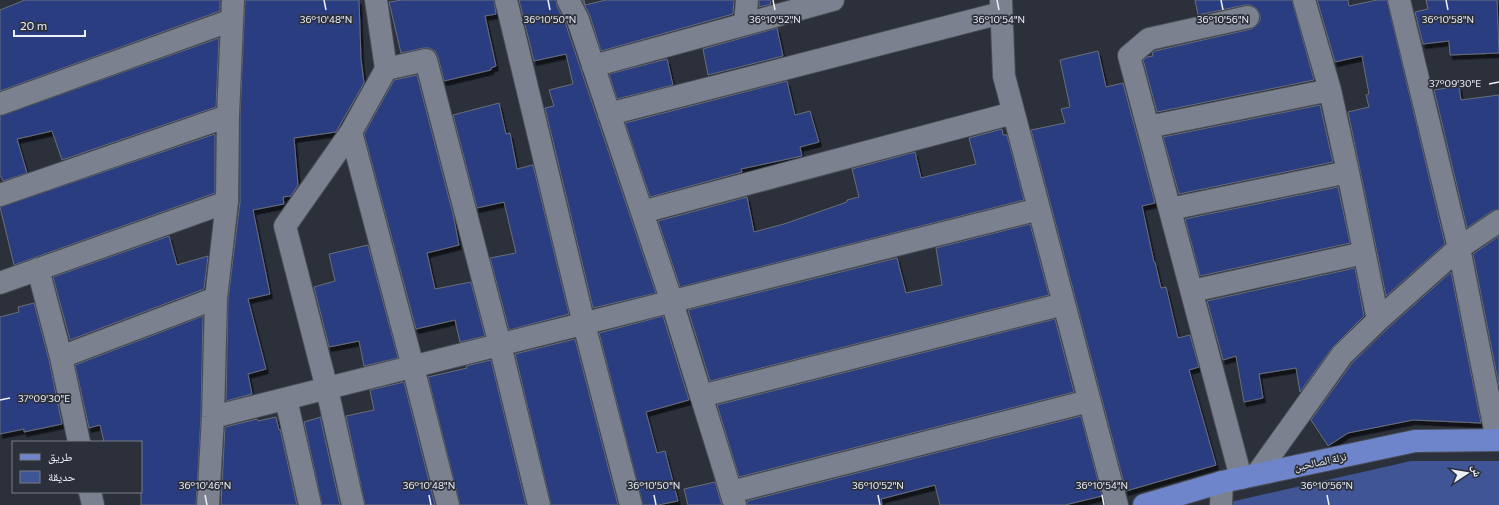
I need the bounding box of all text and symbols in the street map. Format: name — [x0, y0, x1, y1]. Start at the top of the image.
scale bar — [14, 12, 85, 38]
text: 36°10'48"N — [300, 13, 352, 25]
text: 36°10'50"N — [524, 13, 576, 25]
text: 36°10'52"N — [749, 13, 801, 25]
text: 36°10'54"N — [973, 13, 1025, 25]
text: 36°10'56"N — [1197, 13, 1249, 25]
text: 36°10'58"N — [1422, 13, 1474, 25]
text: 20 m — [20, 18, 47, 32]
text: 37°09'30"E — [1429, 77, 1481, 89]
text: 37°09'30"E — [18, 392, 70, 404]
legend — [12, 441, 142, 493]
text: طريق — [48, 449, 73, 464]
street label: نزلة الصالحين — [1293, 449, 1348, 474]
north arrow — [1447, 453, 1487, 493]
text: ش — [1468, 464, 1485, 479]
text: حديقة — [48, 469, 76, 484]
text: 36°10'46"N — [179, 479, 231, 491]
text: 36°10'48"N — [403, 479, 455, 491]
text: 36°10'50"N — [628, 479, 680, 491]
text: 36°10'52"N — [852, 479, 904, 491]
text: 36°10'54"N — [1076, 479, 1128, 491]
text: 36°10'56"N — [1301, 479, 1353, 491]

